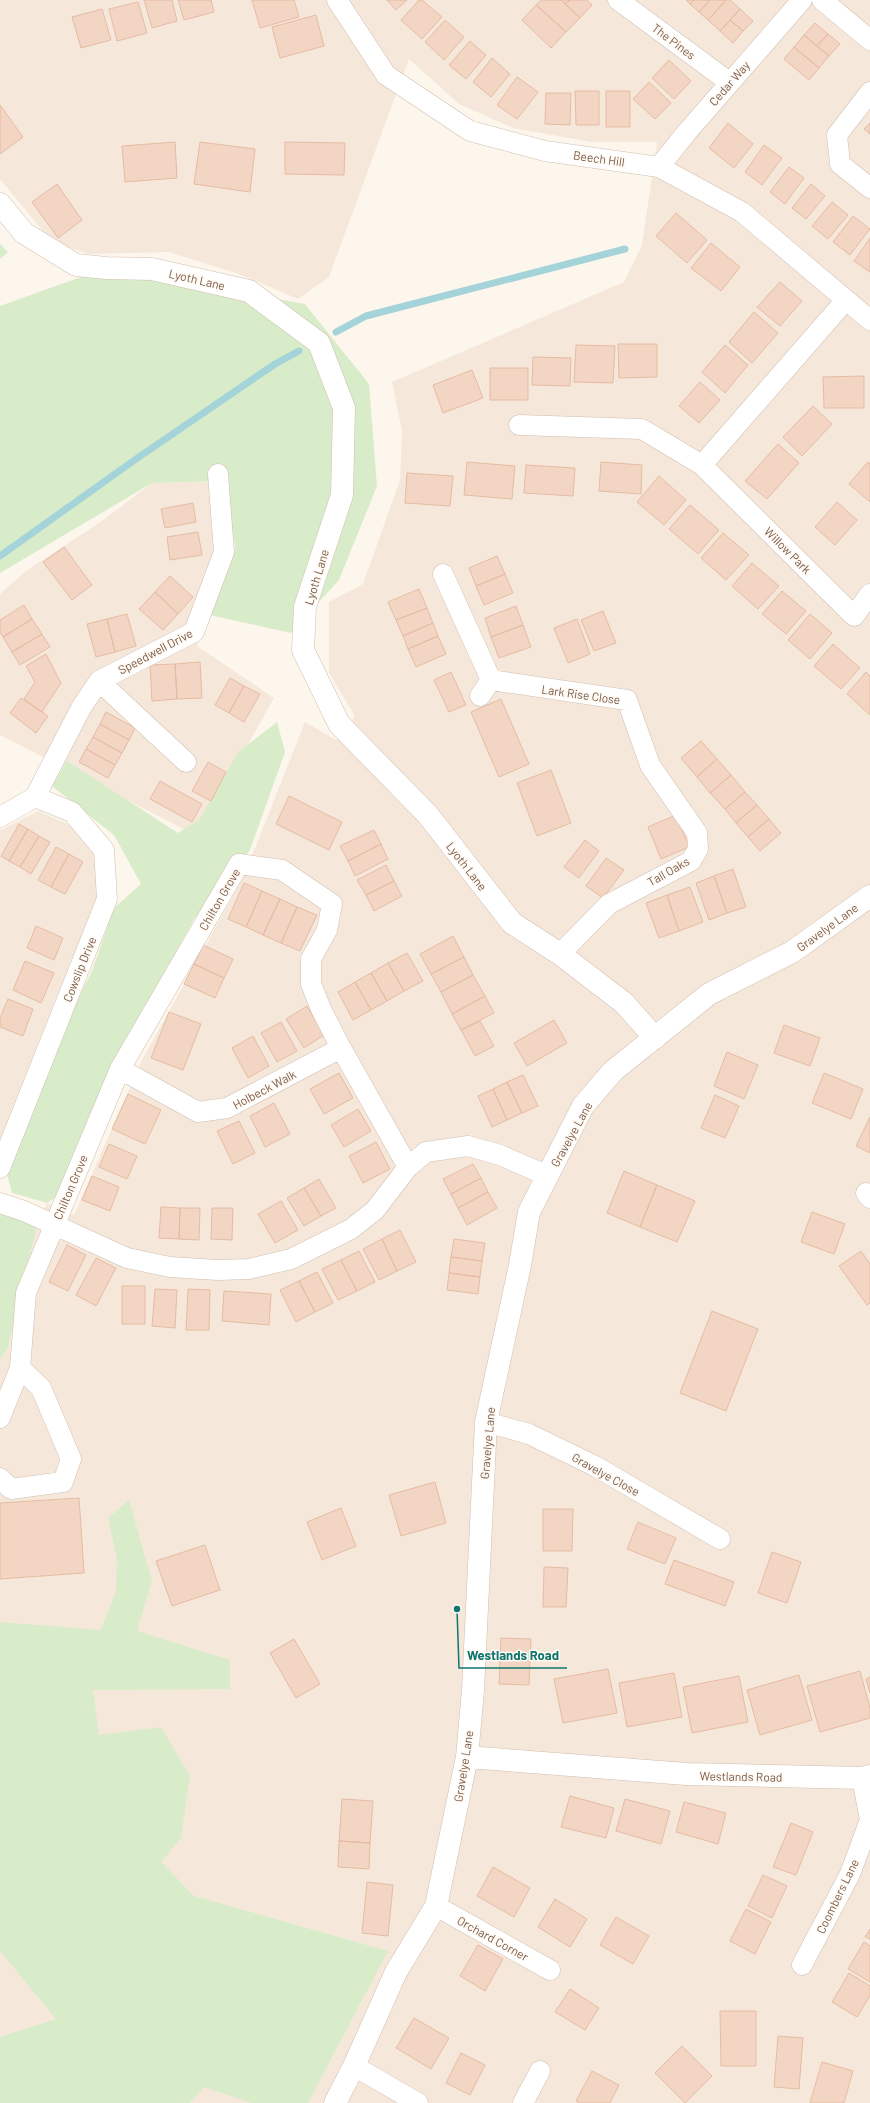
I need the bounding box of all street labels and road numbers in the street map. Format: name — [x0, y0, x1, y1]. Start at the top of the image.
street label: The Pines — [650, 20, 699, 62]
street label: Cedar Way — [706, 57, 753, 108]
street label: Beech Hill — [572, 147, 626, 169]
street label: Lyoth Lane — [167, 266, 227, 292]
street label: Willow Park — [762, 524, 814, 576]
street label: Lyoth Lane — [301, 547, 331, 607]
street label: Speedwell Drive — [115, 625, 195, 677]
street label: Lark Rise Close — [541, 682, 621, 706]
street label: Lyoth Lane — [444, 839, 490, 893]
street label: Tall Oaks — [645, 853, 692, 889]
street label: Chilton Grove — [196, 866, 242, 932]
street label: Gravelye Lane — [794, 900, 860, 954]
street label: Cowslip Drive — [60, 934, 98, 1004]
street label: Holbeck Walk — [230, 1066, 298, 1112]
street label: Gravelye Lane — [547, 1099, 595, 1169]
street label: Chilton Grove — [50, 1152, 90, 1222]
street label: Gravelye Lane — [477, 1406, 497, 1480]
street label: Gravelye Close — [570, 1450, 642, 1498]
street label: Gravelye Lane — [450, 1729, 476, 1803]
street label: Westlands Road — [699, 1768, 783, 1784]
street label: Coombers Lane — [813, 1856, 861, 1936]
street label: Orchard Corner — [455, 1913, 532, 1964]

